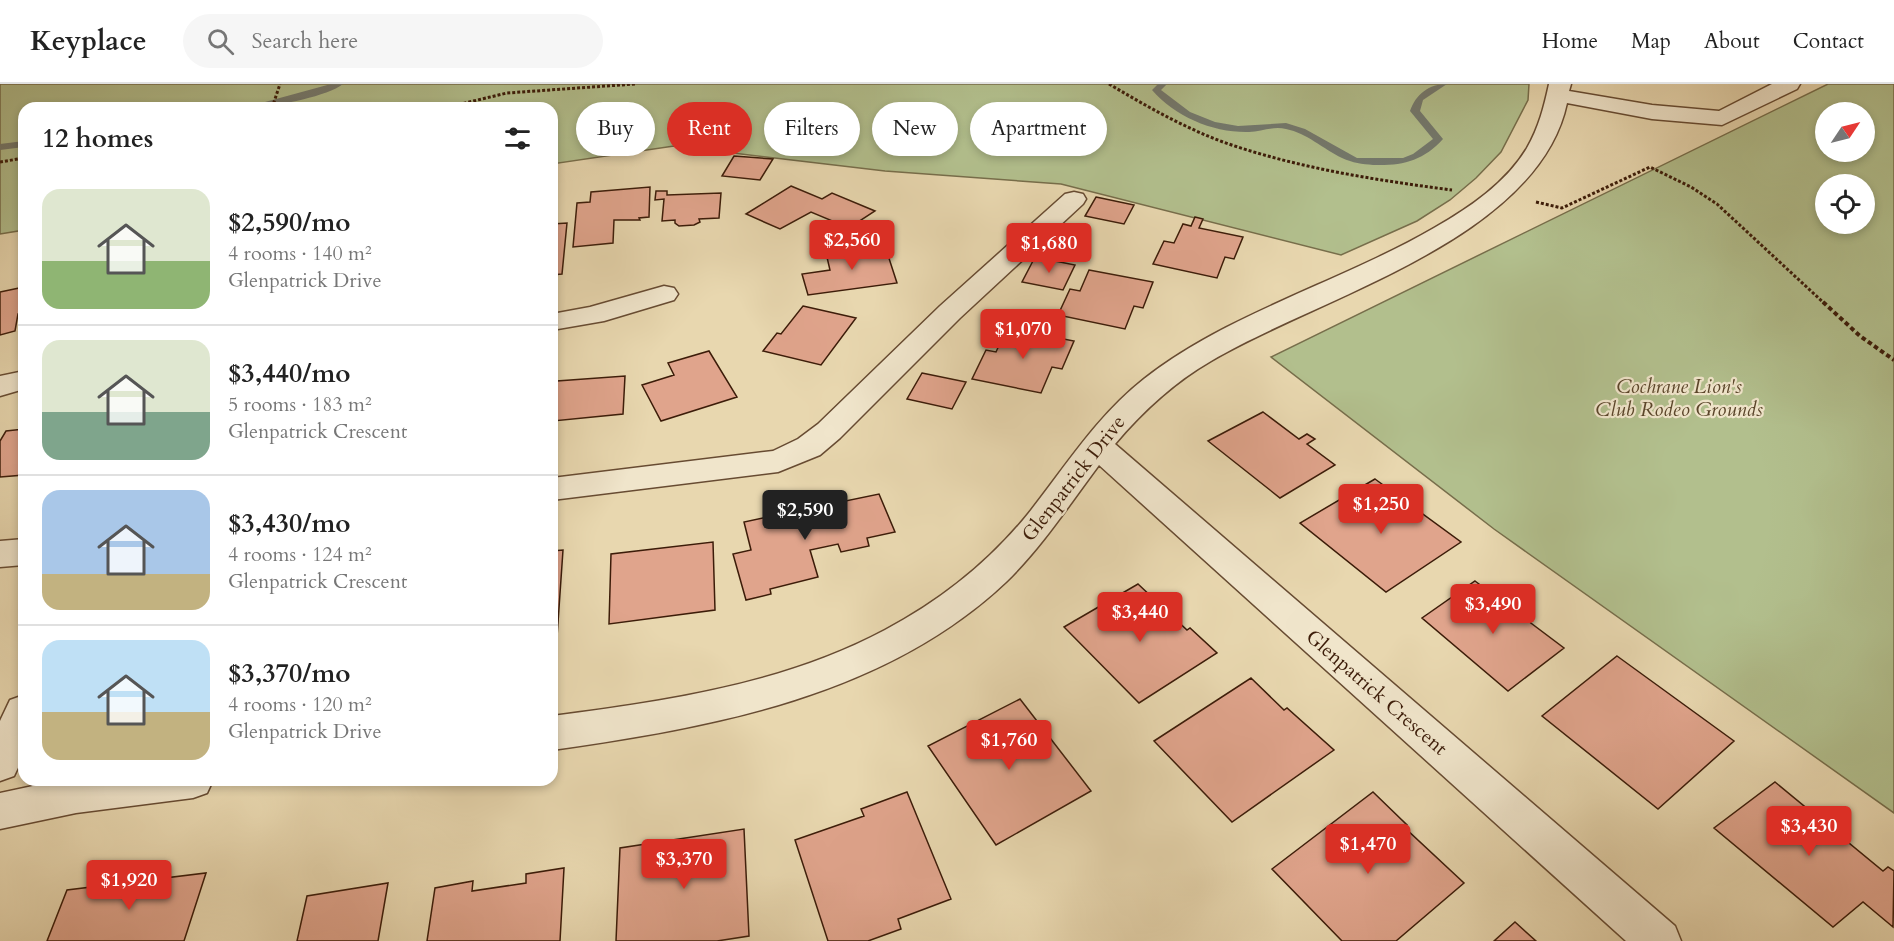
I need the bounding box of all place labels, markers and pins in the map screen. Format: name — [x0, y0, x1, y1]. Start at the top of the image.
pin: $2,560 — [803, 220, 901, 271]
pin: $1,680 — [1000, 223, 1098, 274]
pin: $1,070 — [974, 309, 1072, 360]
pin: $1,250 — [1332, 484, 1430, 535]
pin: $2,590 — [756, 490, 854, 541]
pin: $3,490 — [1444, 584, 1542, 635]
pin: $3,440 — [1091, 592, 1189, 643]
pin: $1,760 — [960, 720, 1058, 771]
pin: $3,430 — [1760, 806, 1858, 857]
pin: $1,470 — [1319, 824, 1417, 875]
pin: $3,370 — [635, 839, 733, 890]
pin: $1,920 — [80, 860, 178, 911]

